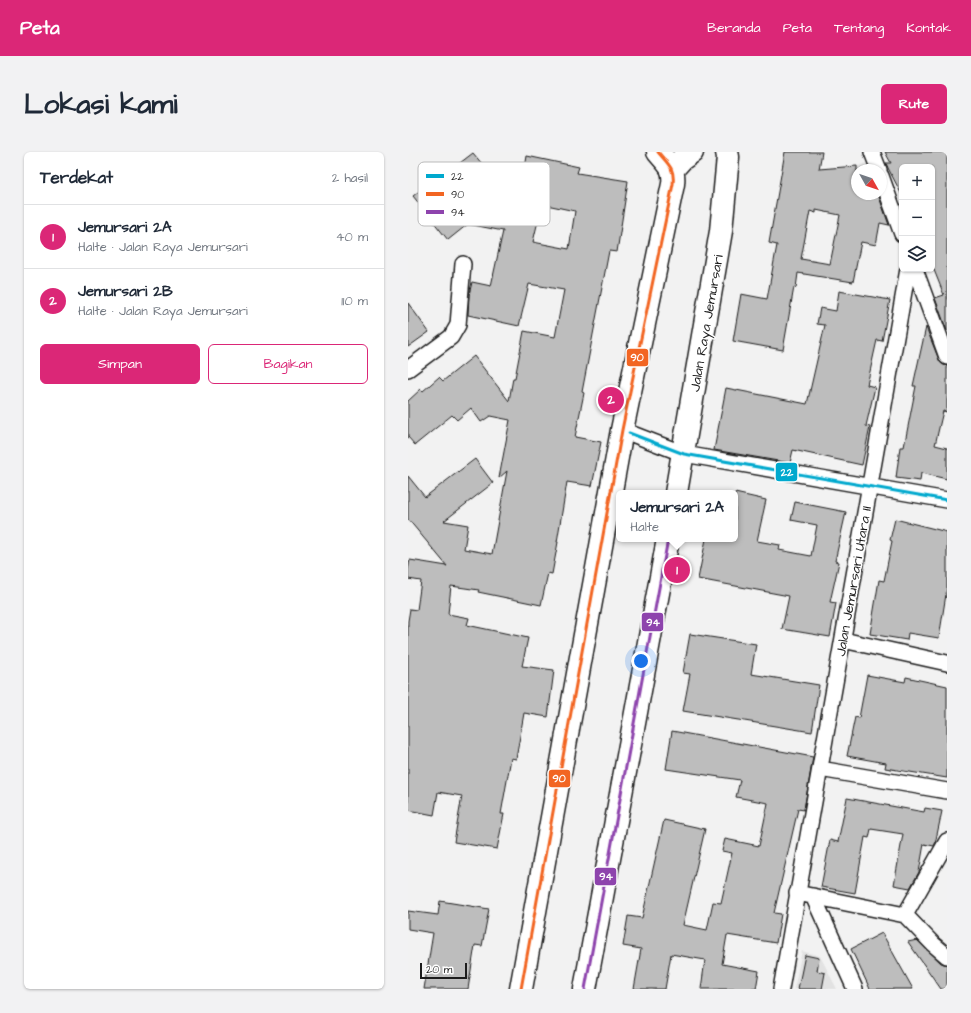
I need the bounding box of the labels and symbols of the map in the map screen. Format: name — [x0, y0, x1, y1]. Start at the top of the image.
legend — [418, 162, 550, 226]
north arrow — [851, 164, 887, 200]
text: 22 — [451, 169, 464, 184]
text: 90 — [451, 187, 464, 202]
text: 94 — [451, 205, 465, 220]
street label: Jalan Raya Jemursari — [685, 253, 729, 393]
line badge: 90 — [626, 348, 649, 367]
text: 90 — [630, 350, 644, 365]
pin: 2 — [598, 385, 624, 415]
line badge: 22 — [775, 462, 798, 482]
text: 22 — [780, 465, 794, 480]
street label: Jalan Jemursari Utara II — [831, 505, 877, 658]
pin: 1 — [664, 555, 690, 585]
line badge: 94 — [641, 612, 664, 632]
text: 94 — [646, 615, 660, 630]
your location — [631, 651, 651, 671]
line badge: 90 — [548, 769, 571, 788]
text: 90 — [552, 771, 566, 786]
line badge: 94 — [594, 867, 617, 886]
text: 94 — [599, 869, 613, 884]
scale bar — [420, 961, 467, 980]

